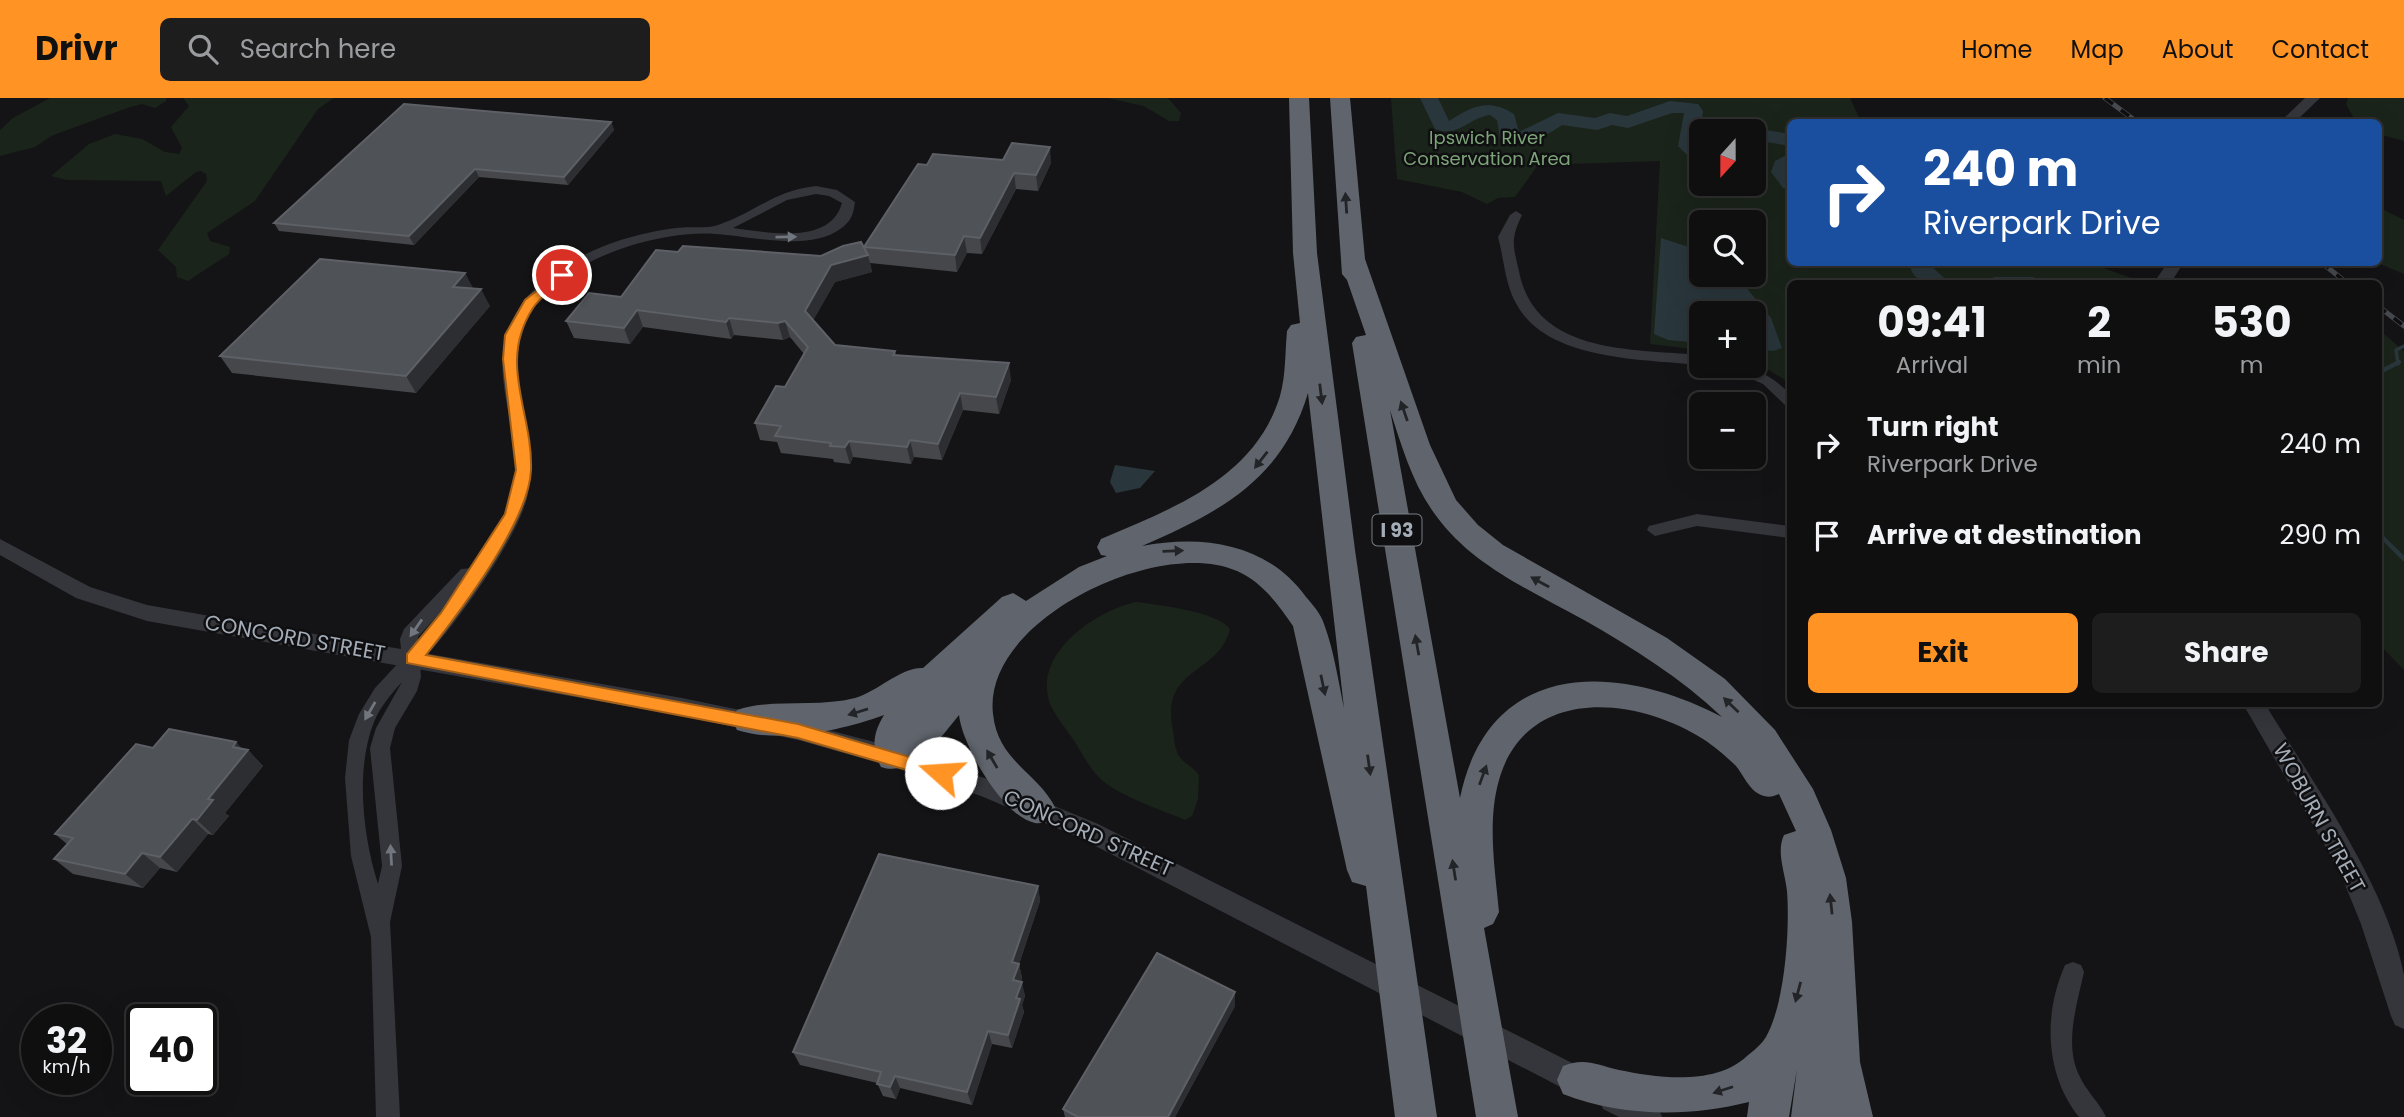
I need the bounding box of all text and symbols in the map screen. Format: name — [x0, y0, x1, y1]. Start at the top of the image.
search box — [160, 18, 650, 81]
text: Drivr — [35, 25, 118, 72]
icon: search — [184, 30, 222, 68]
text: Search here — [240, 31, 396, 67]
text: Home — [1961, 33, 2033, 66]
text: Map — [2071, 33, 2124, 66]
text: About — [2162, 33, 2233, 66]
text: Contact — [2271, 33, 2369, 66]
north arrow — [1689, 119, 1766, 196]
map controls — [1689, 119, 1766, 469]
park label: Ipswich River Conservation Area — [1403, 125, 1571, 171]
text: 240 m — [1923, 135, 2078, 203]
icon: right — [1808, 147, 1899, 238]
one-way arrow — [1340, 192, 1351, 214]
text: Riverpark Drive — [1923, 200, 2161, 245]
button: search — [1689, 210, 1766, 287]
one-way arrow — [775, 232, 797, 243]
pin — [532, 245, 592, 305]
icon: arrive — [543, 256, 581, 294]
text: 09:41 — [1877, 293, 1987, 352]
text: 2 — [2087, 293, 2111, 352]
text: 530 — [2212, 293, 2292, 352]
button: + — [1689, 301, 1766, 378]
text: Arrival — [1896, 349, 1968, 381]
text: min — [2077, 349, 2121, 381]
text: m — [2240, 349, 2263, 381]
one-way arrow — [1316, 383, 1327, 405]
button: − — [1689, 392, 1766, 469]
one-way arrow — [1398, 400, 1409, 421]
text: Turn right — [1867, 409, 1999, 445]
icon: right — [1808, 426, 1846, 464]
text: 240 m — [2280, 426, 2361, 462]
text: Riverpark Drive — [1867, 448, 2038, 480]
one-way arrow — [1254, 450, 1269, 468]
road number: I 93 — [1372, 514, 1422, 546]
icon: arrive — [1808, 517, 1846, 555]
text: Arrive at destination — [1867, 517, 2142, 553]
text: 290 m — [2280, 517, 2361, 553]
one-way arrow — [1162, 546, 1184, 557]
one-way arrow — [1531, 576, 1550, 588]
street label: CONCORD STREET — [203, 607, 388, 668]
button: Exit — [1808, 613, 2078, 693]
button: Share — [2092, 613, 2361, 693]
one-way arrow — [409, 619, 423, 637]
one-way arrow — [1411, 634, 1422, 656]
one-way arrow — [1318, 674, 1329, 696]
one-way arrow — [1722, 696, 1739, 713]
one-way arrow — [364, 702, 376, 721]
one-way arrow — [847, 708, 868, 718]
position arrow — [904, 736, 978, 810]
street label: WOBURN STREET — [2266, 738, 2372, 898]
one-way arrow — [986, 749, 998, 769]
one-way arrow — [1364, 754, 1375, 776]
one-way arrow — [1478, 765, 1489, 786]
street label: CONCORD STREET — [999, 782, 1178, 883]
one-way arrow — [385, 844, 396, 866]
one-way arrow — [1448, 858, 1459, 880]
one-way arrow — [1825, 892, 1836, 914]
one-way arrow — [1793, 982, 1803, 1003]
speed limit sign: 40 — [126, 1004, 217, 1095]
text: 32 — [46, 1016, 87, 1065]
text: km/h — [43, 1054, 90, 1079]
one-way arrow — [1713, 1085, 1734, 1096]

